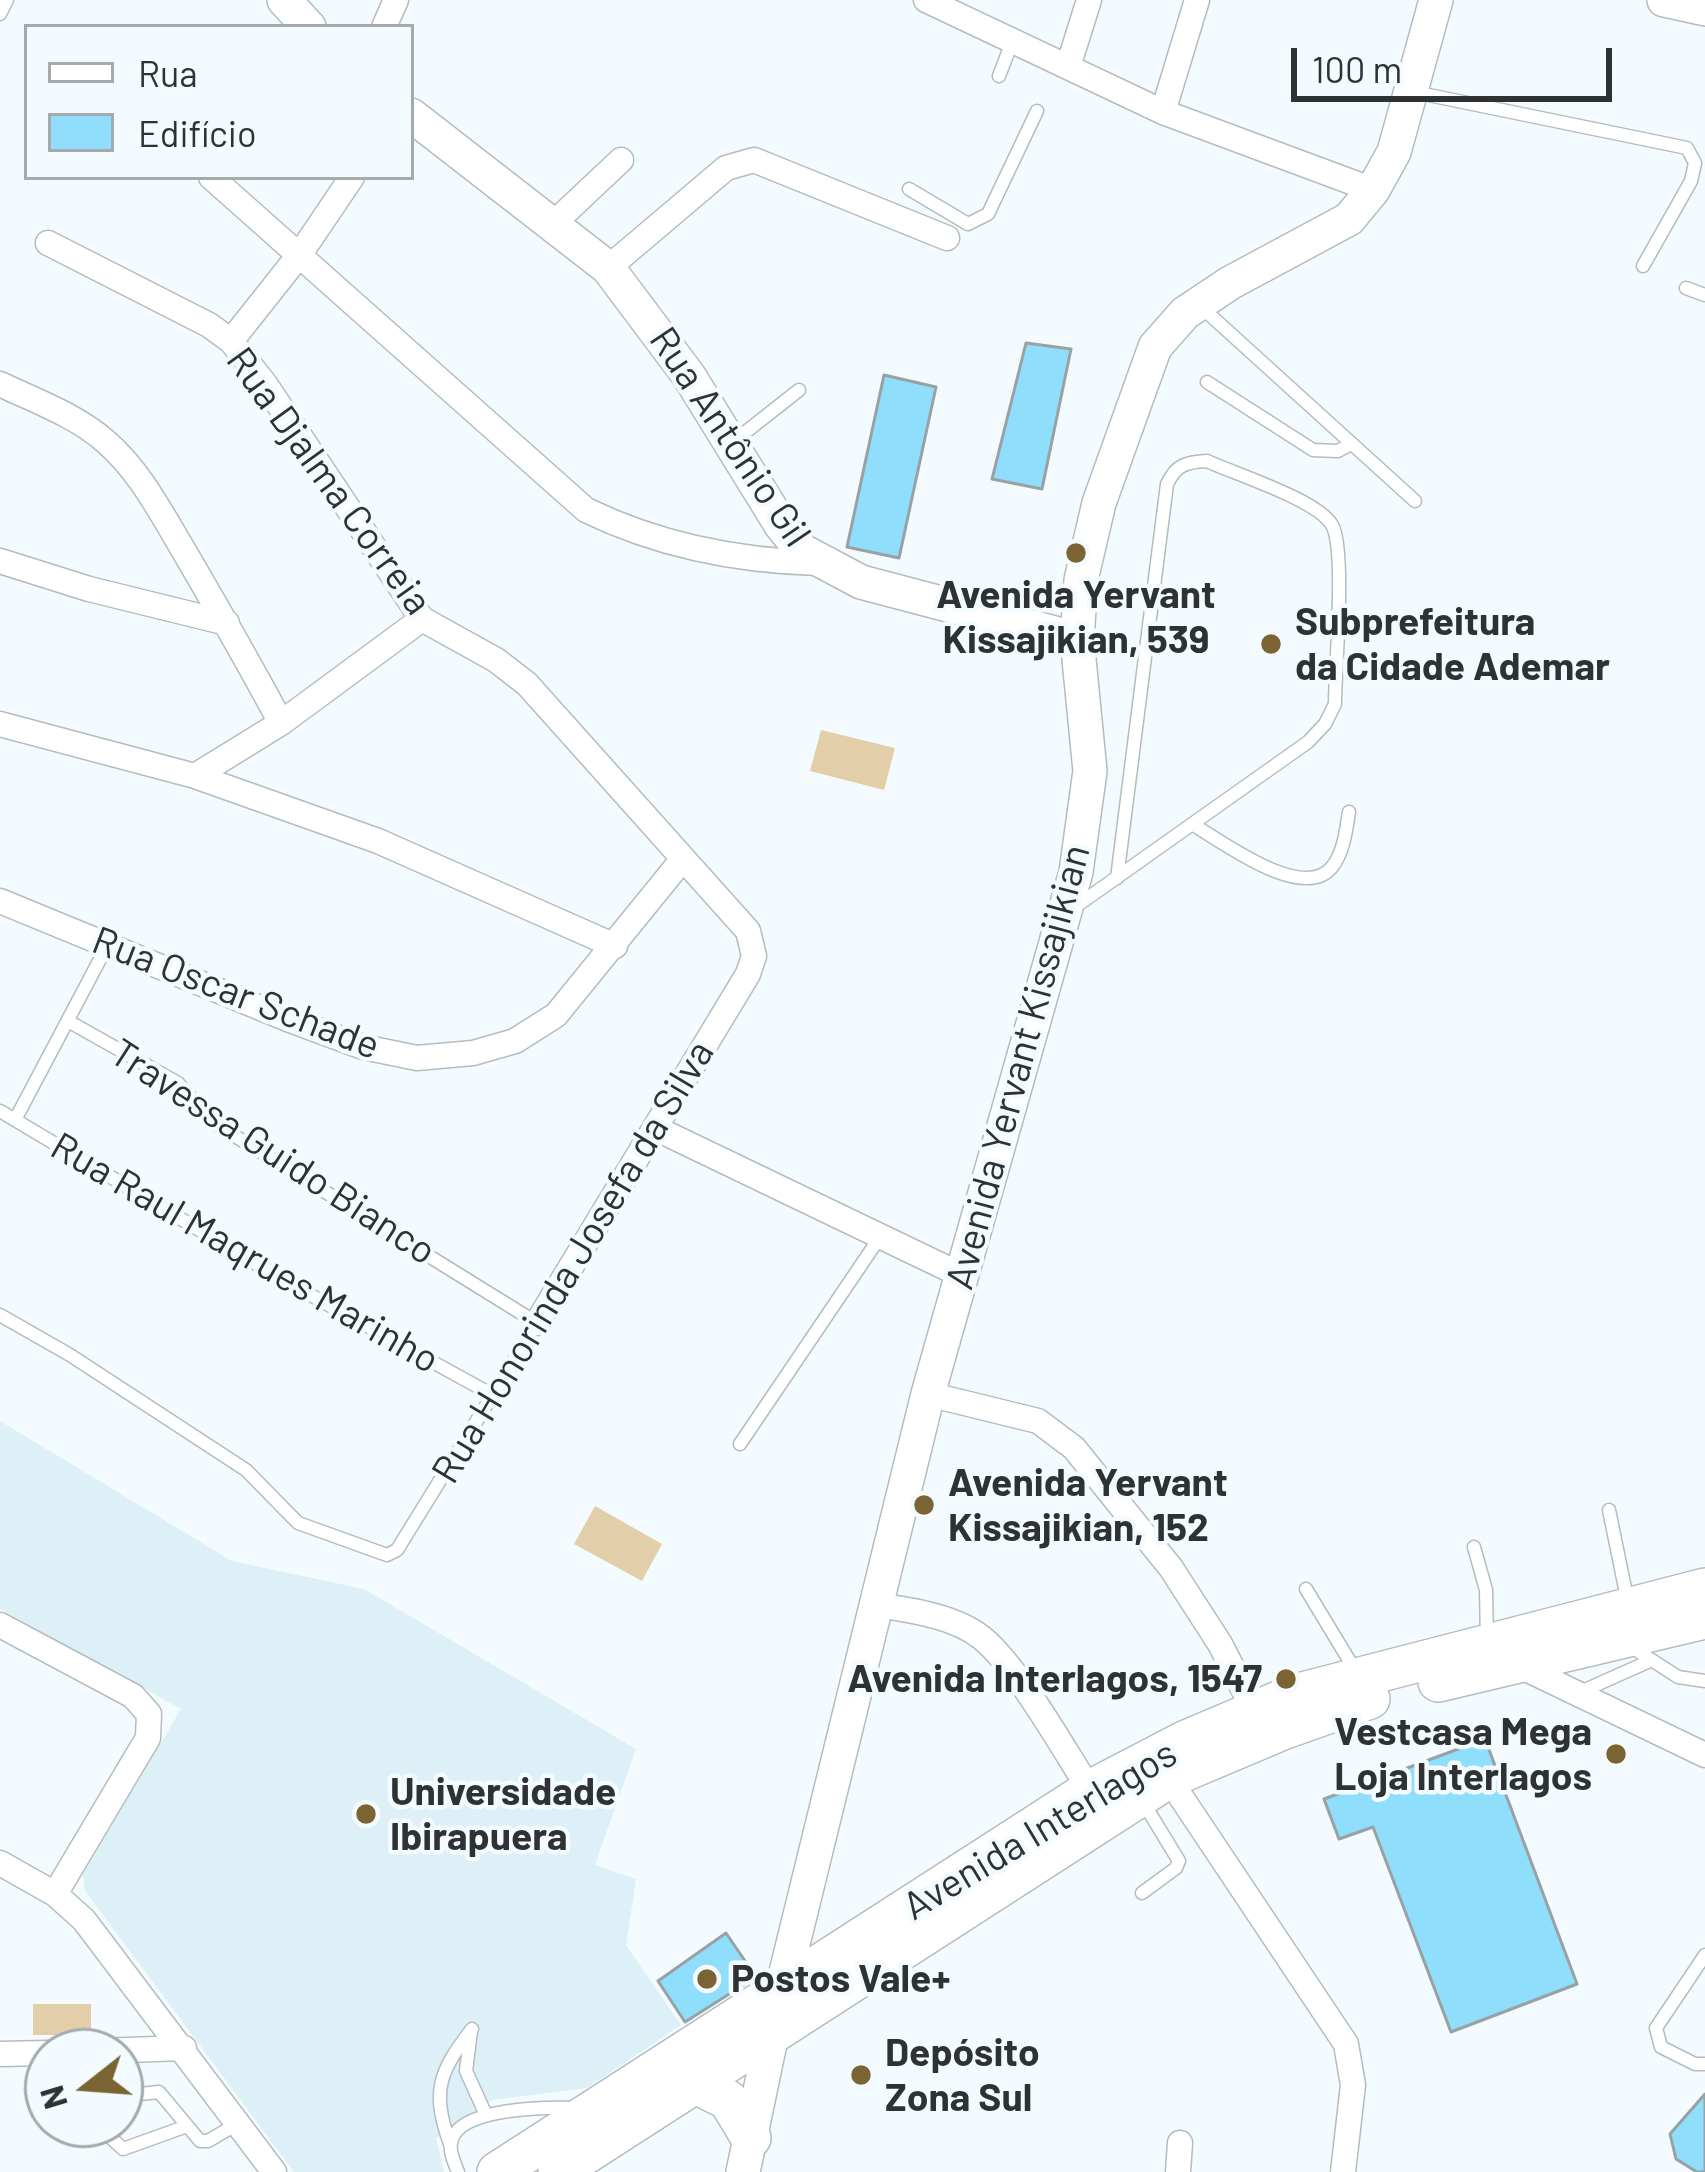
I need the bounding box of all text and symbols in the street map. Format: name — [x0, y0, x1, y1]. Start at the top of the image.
legend — [24, 24, 414, 180]
scale bar — [1297, 24, 1618, 98]
text: 100 m — [1312, 47, 1402, 90]
text: Rua — [138, 51, 198, 94]
text: Edifício — [138, 111, 257, 154]
street label: Rua Antônio Gil — [639, 318, 821, 556]
street label: Rua Djalma Correia — [216, 338, 442, 624]
marker: Avenida Yervant Kissajikian, 539 — [1063, 540, 1089, 566]
place label: Avenida Yervant Kissajikian, 539 — [936, 572, 1216, 663]
place label: Subprefeitura da Cidade Ademar — [1295, 599, 1610, 690]
marker: Subprefeitura da Cidade Ademar — [1258, 631, 1284, 657]
street label: Avenida Yervant Kissajikian — [936, 839, 1100, 1295]
street label: Rua Oscar Schade — [86, 917, 386, 1069]
street label: Travessa Guido Bianco — [102, 1029, 444, 1275]
street label: Rua Honorinda Josefa da Silva — [422, 1032, 724, 1492]
street label: Rua Raul Maqrues Marinho — [43, 1123, 447, 1383]
place label: Avenida Yervant Kissajikian, 152 — [948, 1460, 1228, 1551]
marker: Avenida Yervant Kissajikian, 152 — [911, 1492, 937, 1518]
place label: Avenida Interlagos, 1547 — [847, 1656, 1262, 1702]
marker: Avenida Interlagos, 1547 — [1273, 1666, 1299, 1692]
place label: Vestcasa Mega Loja Interlagos — [1334, 1709, 1592, 1800]
street label: Avenida Interlagos — [895, 1730, 1185, 1930]
marker: Vestcasa Mega Loja Interlagos — [1603, 1741, 1629, 1767]
place label: Universidade Ibirapuera — [390, 1769, 616, 1860]
marker: Universidade Ibirapuera — [353, 1801, 379, 1827]
place label: Postos Vale+ — [731, 1956, 950, 2002]
marker: Postos Vale+ — [694, 1966, 720, 1992]
north arrow — [24, 2028, 144, 2148]
place label: Depósito Zona Sul — [885, 2030, 1040, 2121]
marker: Depósito Zona Sul — [848, 2062, 874, 2088]
text: N — [30, 2081, 75, 2114]

